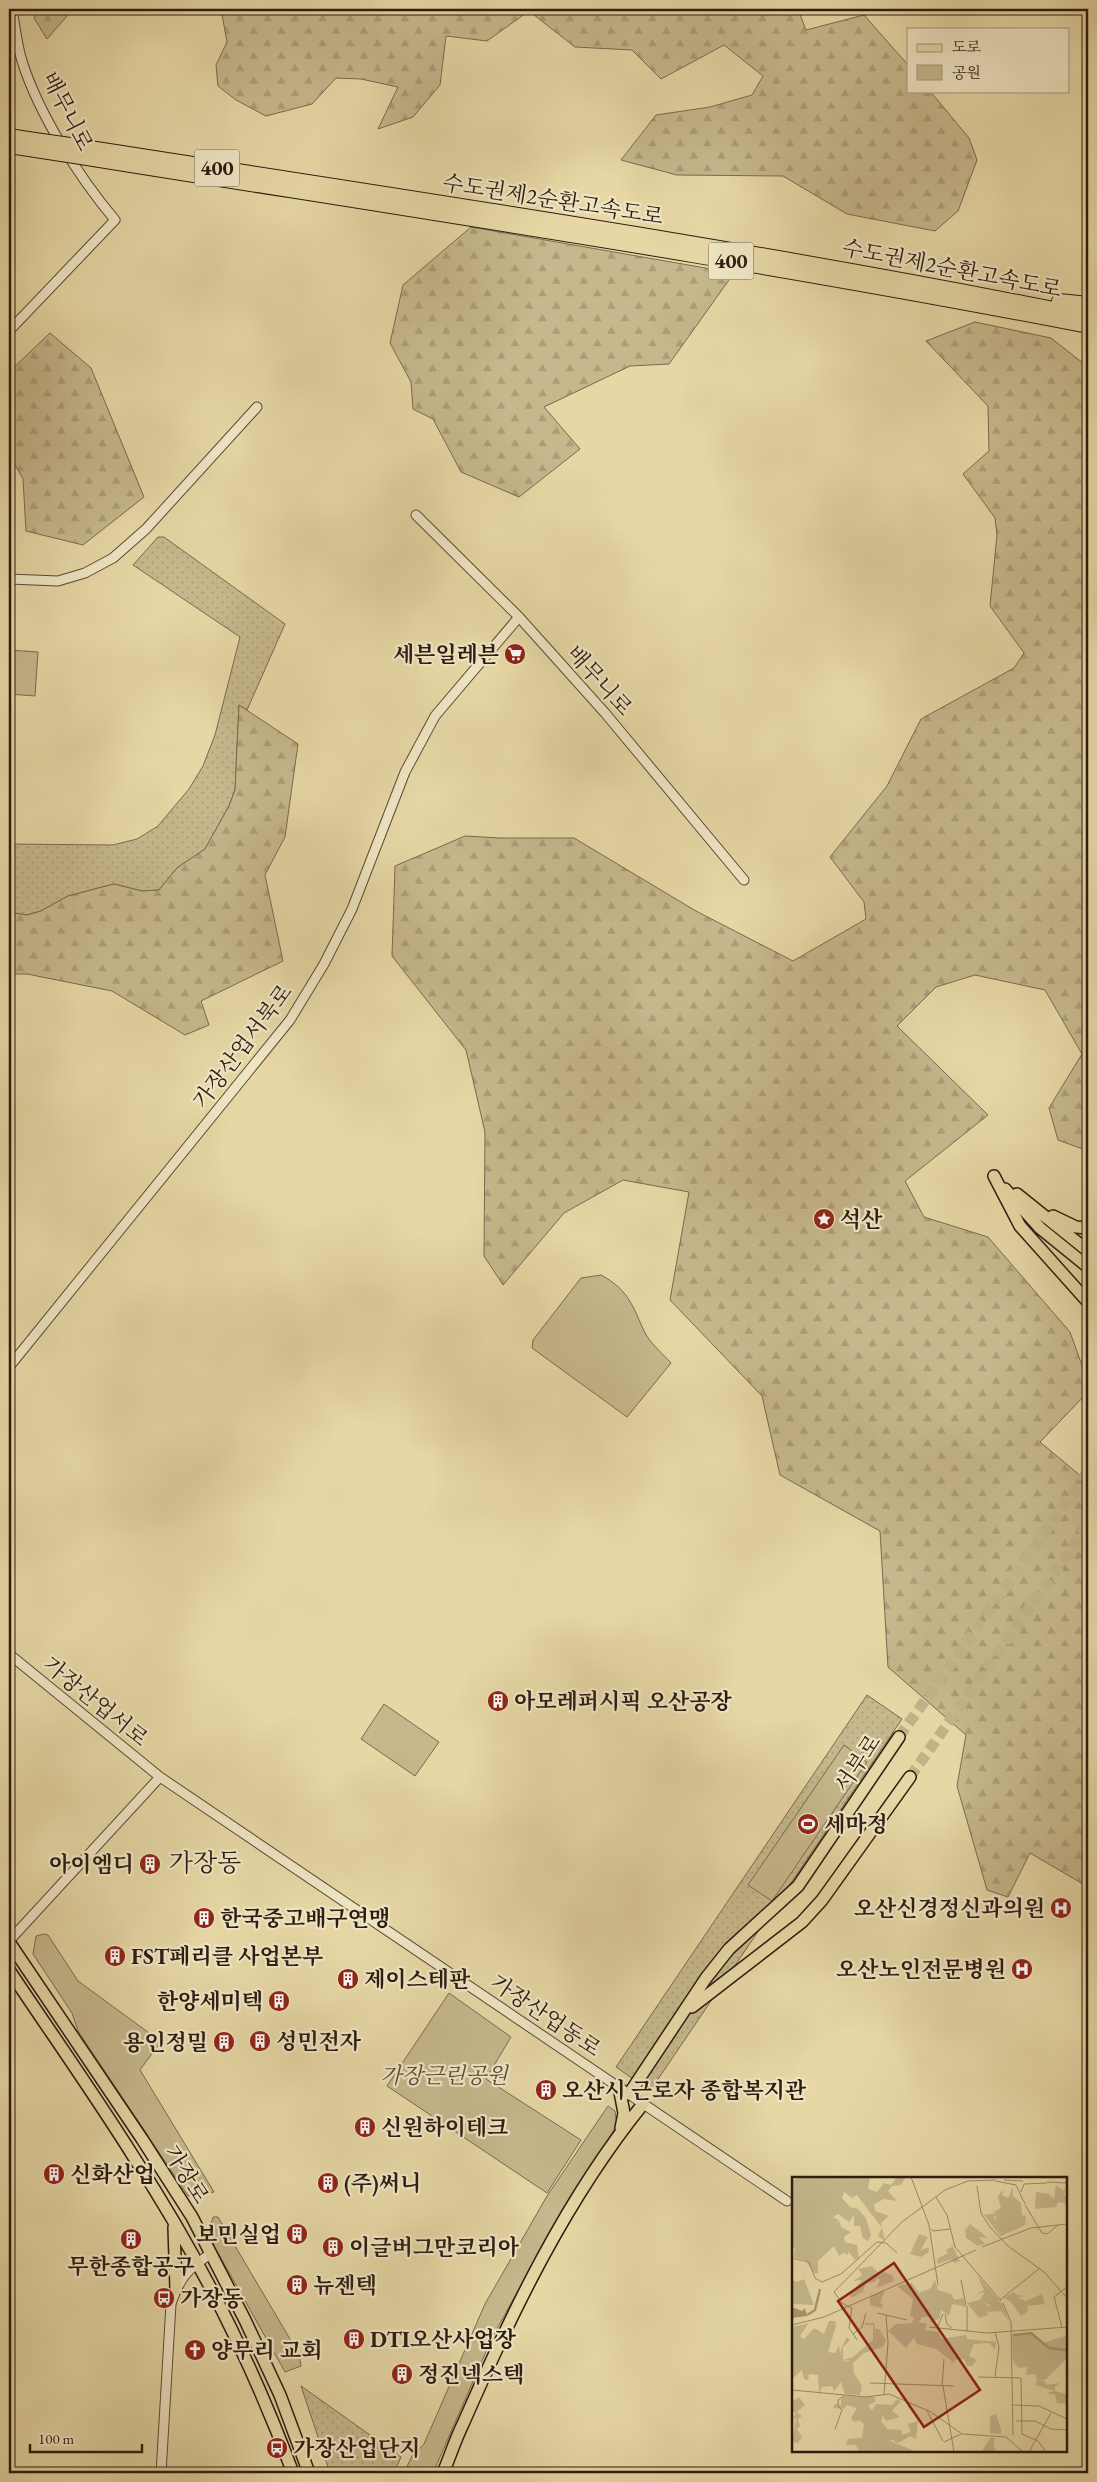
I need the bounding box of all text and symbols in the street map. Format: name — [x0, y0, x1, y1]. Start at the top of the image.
legend — [907, 28, 1070, 92]
text: 도로 — [952, 37, 981, 56]
text: 공원 — [952, 63, 981, 82]
street label: 배무니로 — [35, 67, 100, 156]
road number: 400 — [194, 150, 240, 187]
street label: 수도권제2순환고속도로 — [440, 168, 665, 231]
street label: 수도권제2순환고속도로 — [840, 233, 1064, 304]
road number: 400 — [708, 242, 754, 280]
street label: 배무니로 — [560, 639, 639, 722]
place label: 세븐일레븐 — [393, 640, 499, 669]
supermarket icon: 세븐일레븐 — [503, 642, 527, 666]
street label: 가장산업서북로 — [186, 978, 299, 1114]
place label: 석산 — [840, 1205, 883, 1234]
place icon: 석산 — [812, 1207, 836, 1231]
street label: 가장산업서로 — [37, 1650, 154, 1753]
place label: 아모레퍼시픽 오산공장 — [514, 1687, 732, 1716]
building icon: 아모레퍼시픽 오산공장 — [486, 1689, 510, 1713]
street label: 서부로 — [828, 1729, 887, 1798]
place label: 세마정 — [824, 1810, 888, 1839]
sports icon: 세마정 — [796, 1812, 820, 1836]
district label: 가장동 — [169, 1846, 241, 1878]
place label: 아이엠디 — [49, 1850, 134, 1879]
building icon: 아이엠디 — [138, 1852, 162, 1876]
place label: 오산신경정신과의원 — [854, 1894, 1045, 1923]
hospital icon: 오산신경정신과의원 — [1049, 1896, 1073, 1920]
place label: 한국중고배구연맹 — [220, 1904, 390, 1933]
building icon: 한국중고배구연맹 — [192, 1906, 216, 1930]
place label: FST페리클 사업본부 — [131, 1942, 323, 1971]
building icon: FST페리클 사업본부 — [103, 1944, 127, 1968]
place label: 오산노인전문병원 — [836, 1955, 1006, 1984]
hospital icon: 오산노인전문병원 — [1010, 1957, 1034, 1981]
place label: 제이스테판 — [364, 1965, 471, 1994]
building icon: 제이스테판 — [336, 1967, 360, 1991]
street label: 가장산업동로 — [485, 1968, 607, 2063]
place label: 한양세미텍 — [157, 1987, 263, 2016]
building icon: 한양세미텍 — [267, 1989, 291, 2013]
place label: 성민전자 — [276, 2027, 362, 2056]
place label: 용인정밀 — [123, 2028, 208, 2057]
building icon: 성민전자 — [248, 2029, 272, 2053]
building icon: 용인정밀 — [212, 2030, 236, 2054]
park label: 가장근린공원 — [380, 2061, 510, 2090]
place label: 오산시 근로자 종합복지관 — [562, 2076, 807, 2105]
building icon: 오산시 근로자 종합복지관 — [534, 2078, 558, 2102]
place label: 신원하이테크 — [381, 2113, 509, 2142]
building icon: 신원하이테크 — [353, 2115, 377, 2139]
street label: 가장로 — [157, 2140, 216, 2209]
place label: 신화산업 — [70, 2160, 155, 2189]
building icon: 신화산업 — [42, 2162, 66, 2186]
place label: (주)써니 — [344, 2169, 421, 2198]
building icon: (주)써니 — [316, 2171, 340, 2195]
inset map — [792, 2177, 1067, 2452]
place label: 보민실업 — [196, 2220, 281, 2249]
building icon: 보민실업 — [285, 2222, 309, 2246]
building icon: 무한종합공구 — [119, 2227, 143, 2251]
place label: 이글버그만코리아 — [349, 2233, 520, 2262]
building icon: 이글버그만코리아 — [321, 2235, 345, 2259]
place label: 무한종합공구 — [67, 2252, 195, 2281]
place label: 뉴젠텍 — [313, 2271, 377, 2300]
building icon: 뉴젠텍 — [285, 2273, 309, 2297]
place label: 가장동 — [180, 2284, 244, 2313]
bus stop icon: 가장동 — [152, 2286, 176, 2310]
place label: DTI오산사업장 — [370, 2325, 517, 2354]
building icon: DTI오산사업장 — [342, 2327, 366, 2351]
place label: 양무리 교회 — [211, 2336, 322, 2365]
church icon: 양무리 교회 — [183, 2338, 207, 2362]
place label: 정진넥스텍 — [418, 2360, 524, 2389]
building icon: 정진넥스텍 — [390, 2362, 414, 2386]
scale bar — [30, 2422, 142, 2454]
text: 100 m — [38, 2429, 75, 2448]
place label: 가장산업단지 — [293, 2434, 421, 2463]
bus stop icon: 가장산업단지 — [265, 2436, 289, 2460]

